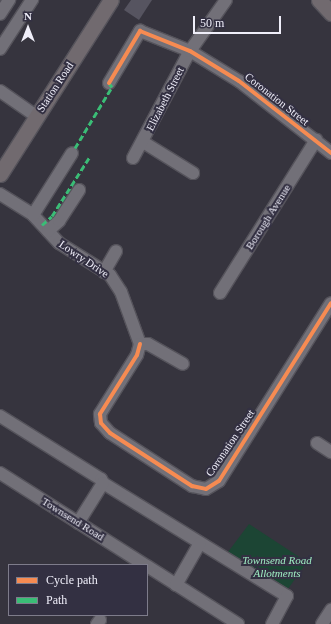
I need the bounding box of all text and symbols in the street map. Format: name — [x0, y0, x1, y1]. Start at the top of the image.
north arrow — [8, 8, 48, 48]
scale bar — [195, 8, 283, 34]
text: N — [24, 10, 32, 22]
text: 50 m — [200, 16, 224, 30]
street label: Station Road — [34, 59, 76, 115]
street label: Elizabeth Street — [143, 65, 187, 133]
street label: Coronation Street — [242, 70, 312, 128]
street label: Borough Avenue — [243, 182, 293, 252]
street label: Lowry Drive — [57, 238, 111, 280]
street label: Coronation Street — [203, 407, 257, 479]
street label: Townsend Road — [39, 495, 107, 543]
park label: Townsend Road Allotments — [242, 554, 312, 580]
legend — [8, 564, 148, 616]
text: Cycle path — [46, 573, 98, 587]
text: Path — [46, 593, 67, 607]

